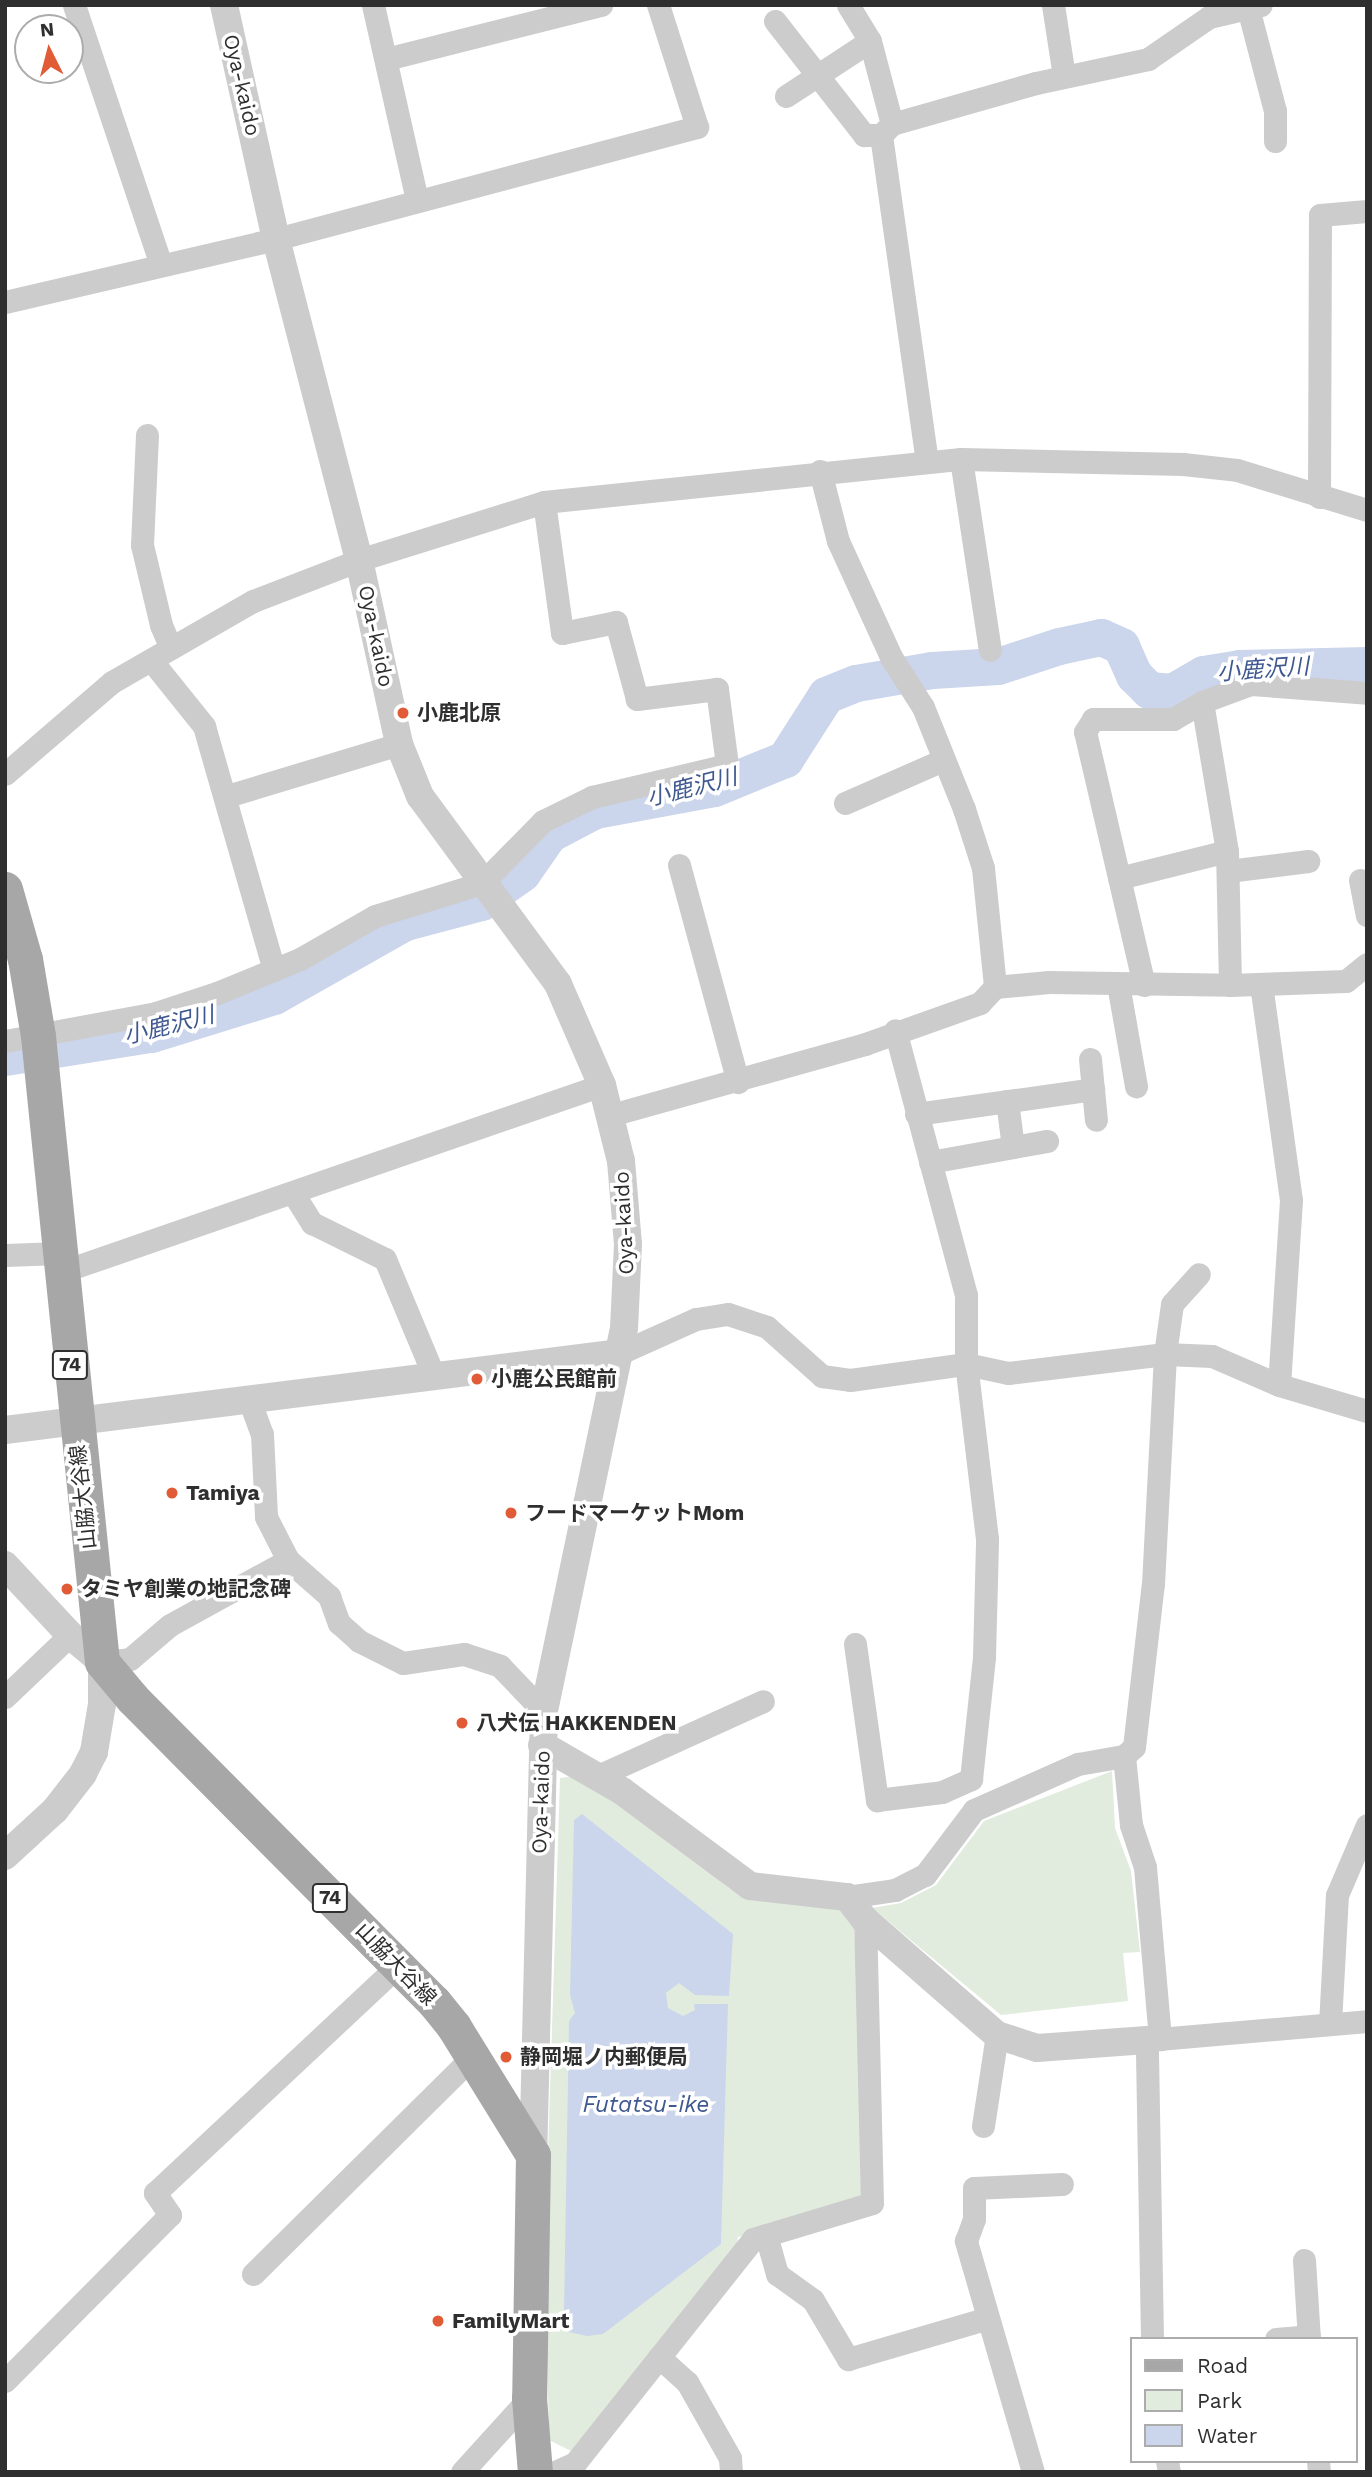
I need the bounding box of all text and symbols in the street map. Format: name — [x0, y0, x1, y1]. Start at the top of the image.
north arrow — [14, 14, 84, 84]
text: N — [39, 17, 55, 42]
street label: Oya-kaido — [218, 32, 266, 138]
street label: Oya-kaido — [353, 583, 399, 689]
water label: 小鹿沢川 — [1216, 653, 1310, 687]
place label: 小鹿北原 — [417, 700, 501, 726]
marker: 小鹿北原 — [395, 705, 411, 721]
water label: 小鹿沢川 — [644, 763, 740, 813]
water label: 小鹿沢川 — [121, 1001, 217, 1051]
street label: Oya-kaido — [609, 1171, 639, 1275]
road number: 74 — [51, 1350, 89, 1380]
place label: 小鹿公民館前 — [491, 1366, 617, 1392]
marker: 小鹿公民館前 — [469, 1371, 485, 1387]
street label: 山脇大谷線 — [65, 1443, 101, 1551]
place label: Tamiya — [186, 1480, 260, 1506]
marker: Tamiya — [164, 1485, 180, 1501]
place label: フードマーケットMom — [525, 1500, 744, 1526]
marker: フードマーケットMom — [503, 1505, 519, 1521]
place label: タミヤ創業の地記念碑 — [81, 1576, 291, 1602]
marker: タミヤ創業の地記念碑 — [59, 1581, 75, 1597]
place label: 八犬伝 HAKKENDEN — [476, 1710, 677, 1736]
marker: 八犬伝 HAKKENDEN — [454, 1715, 470, 1731]
street label: Oya-kaido — [527, 1750, 555, 1854]
road number: 74 — [311, 1882, 349, 1914]
street label: 山脇大谷線 — [350, 1917, 442, 2011]
place label: 静岡堀ノ内郵便局 — [520, 2044, 688, 2070]
marker: 静岡堀ノ内郵便局 — [498, 2049, 514, 2065]
water label: Futatsu-ike — [582, 2091, 710, 2119]
place label: FamilyMart — [452, 2308, 569, 2334]
marker: FamilyMart — [430, 2313, 446, 2329]
legend — [1130, 2337, 1358, 2463]
text: Road — [1197, 2353, 1248, 2378]
text: Park — [1197, 2388, 1242, 2413]
text: Water — [1197, 2423, 1257, 2448]

